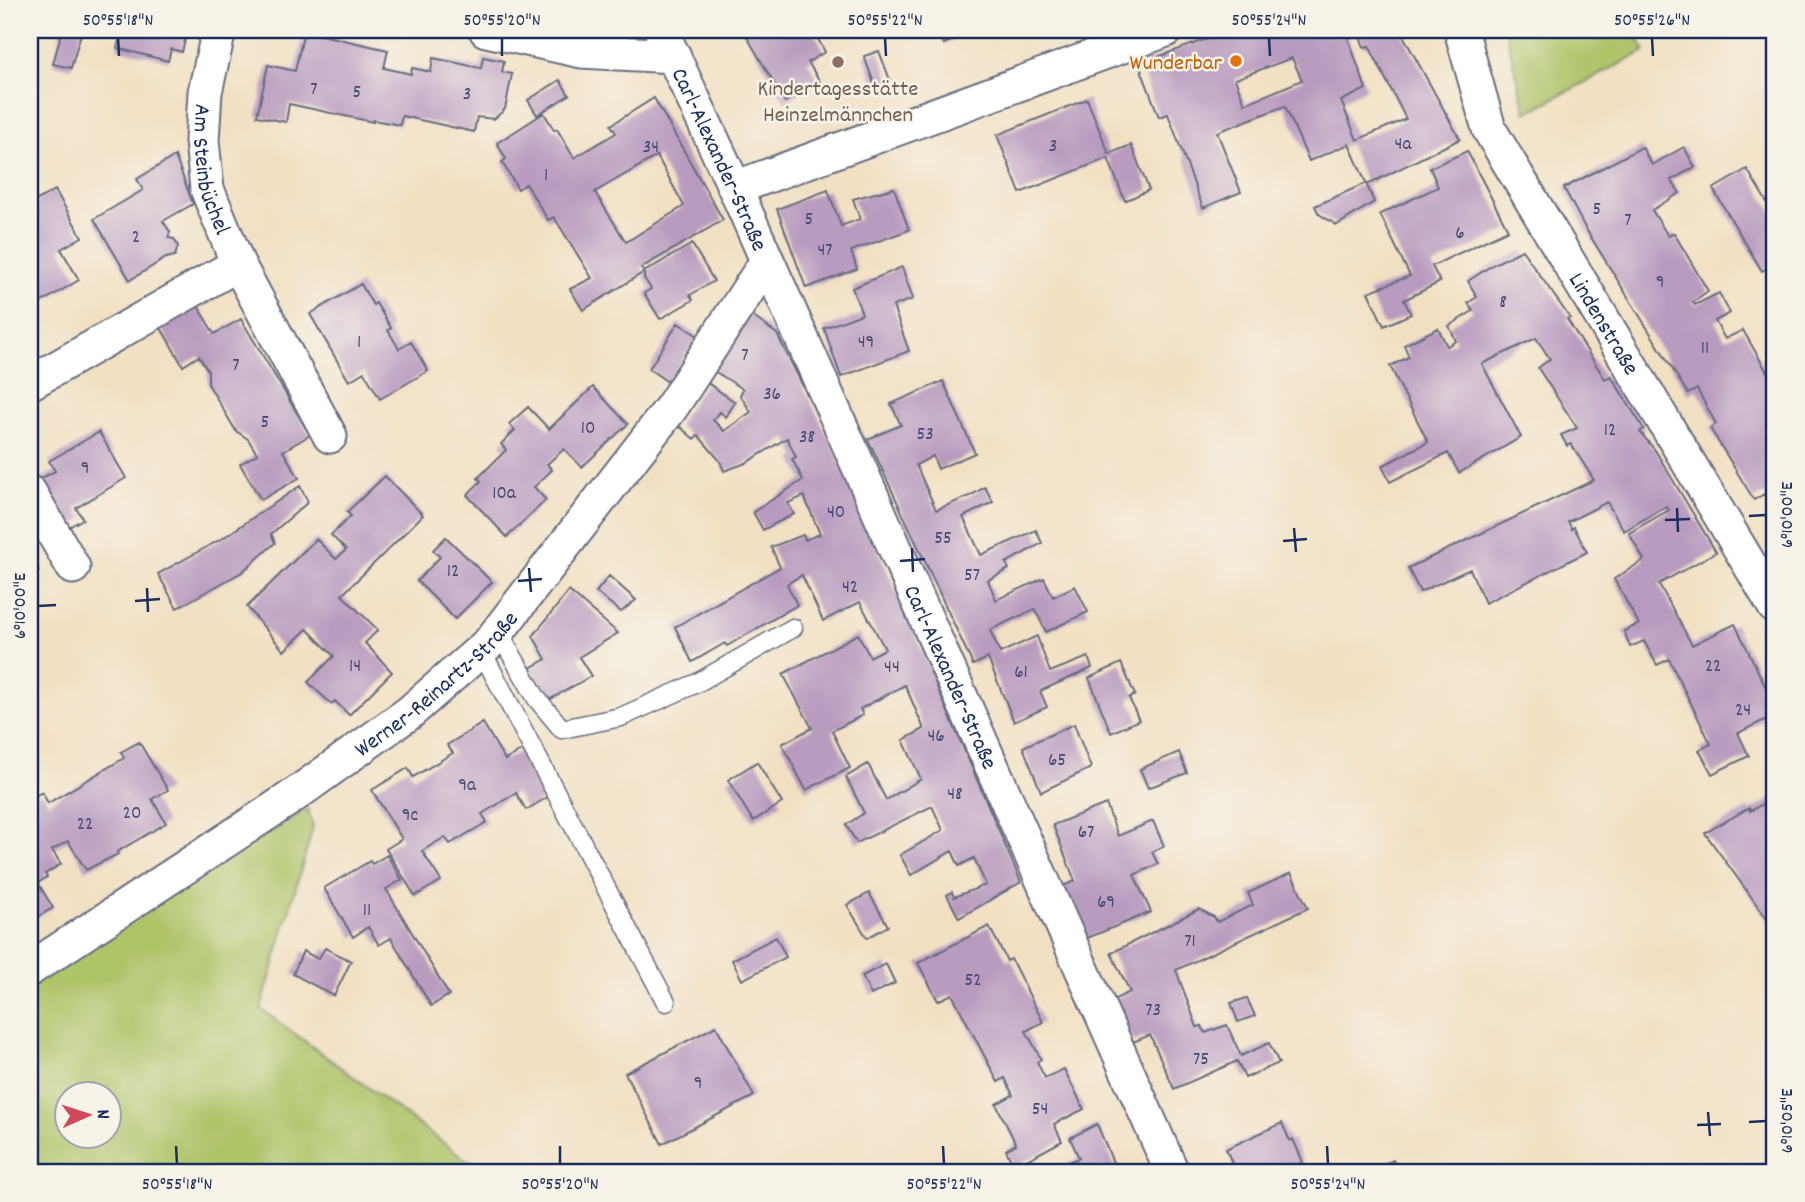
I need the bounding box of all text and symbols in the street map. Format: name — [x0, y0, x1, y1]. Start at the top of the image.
text: 50°55'18"N — [83, 9, 153, 34]
text: 50°55'20"N — [463, 9, 541, 34]
text: 50°55'22"N — [847, 9, 923, 34]
text: 50°55'24"N — [1232, 9, 1306, 34]
text: 50°55'26"N — [1614, 9, 1690, 34]
place label: Wunderbar — [1130, 48, 1222, 81]
marker: Wunderbar — [1228, 53, 1244, 69]
marker: Kindertagesstätte Heinzelmännchen — [830, 54, 846, 70]
street label: Carl-Alexander-Straße — [661, 63, 774, 257]
place label: Kindertagesstätte Heinzelmännchen — [758, 74, 918, 133]
house number: 7 — [310, 77, 318, 104]
house number: 5 — [353, 80, 361, 107]
house number: 3 — [463, 82, 471, 109]
street label: Am Steinbüchel — [182, 103, 237, 241]
house number: 4a — [1395, 132, 1412, 159]
house number: 3 — [1049, 134, 1057, 161]
house number: 34 — [643, 135, 659, 162]
house number: 1 — [544, 163, 548, 190]
house number: 5 — [1593, 197, 1601, 224]
house number: 5 — [805, 207, 813, 234]
house number: 7 — [1624, 208, 1632, 235]
house number: 6 — [1455, 221, 1465, 248]
house number: 2 — [132, 225, 140, 252]
house number: 47 — [817, 238, 833, 265]
street label: Lindenstraße — [1559, 267, 1646, 382]
house number: 9 — [1656, 270, 1664, 297]
house number: 8 — [1499, 290, 1507, 317]
house number: 1 — [357, 330, 361, 357]
house number: 49 — [858, 330, 874, 357]
house number: 11 — [1701, 336, 1709, 363]
house number: 7 — [741, 343, 749, 370]
house number: 7 — [232, 353, 240, 380]
house number: 36 — [763, 382, 781, 409]
house number: 5 — [261, 410, 269, 437]
house number: 10 — [581, 416, 595, 443]
house number: 12 — [1604, 418, 1616, 445]
house number: 53 — [916, 422, 934, 449]
house number: 38 — [799, 425, 815, 452]
house number: 9 — [81, 456, 89, 483]
house number: 10a — [492, 481, 517, 508]
text: 6°10'00"E — [1776, 482, 1801, 548]
house number: 40 — [827, 500, 845, 527]
house number: 55 — [934, 526, 952, 553]
house number: 12 — [447, 559, 459, 586]
house number: 57 — [964, 563, 980, 590]
text: 6°10'00"E — [9, 573, 34, 639]
house number: 42 — [842, 575, 858, 602]
street label: Carl-Alexander-Straße — [893, 580, 1004, 775]
street label: Werner-Reinartz-Straße — [349, 605, 528, 767]
house number: 14 — [349, 654, 361, 681]
house number: 22 — [1705, 654, 1721, 681]
house number: 44 — [884, 655, 900, 682]
house number: 61 — [1014, 660, 1028, 687]
house number: 24 — [1735, 698, 1751, 725]
house number: 46 — [927, 724, 945, 751]
house number: 65 — [1048, 748, 1066, 775]
house number: 9a — [458, 773, 477, 800]
house number: 48 — [947, 782, 963, 809]
house number: 20 — [123, 801, 141, 828]
house number: 9c — [402, 803, 418, 830]
house number: 22 — [77, 812, 93, 839]
house number: 67 — [1078, 820, 1094, 847]
house number: 69 — [1097, 890, 1115, 917]
house number: 11 — [363, 898, 371, 925]
house number: 71 — [1184, 929, 1196, 956]
house number: 52 — [964, 968, 982, 995]
house number: 73 — [1145, 998, 1161, 1025]
house number: 75 — [1193, 1047, 1209, 1074]
house number: 9 — [694, 1071, 702, 1098]
north arrow — [52, 1080, 122, 1150]
text: 6°10'05"E — [1776, 1089, 1801, 1153]
house number: 54 — [1032, 1097, 1048, 1124]
text: N — [88, 1109, 115, 1120]
text: 50°55'18"N — [142, 1173, 212, 1198]
text: 50°55'20"N — [521, 1173, 599, 1198]
text: 50°55'22"N — [906, 1173, 982, 1198]
text: 50°55'24"N — [1291, 1173, 1365, 1198]

